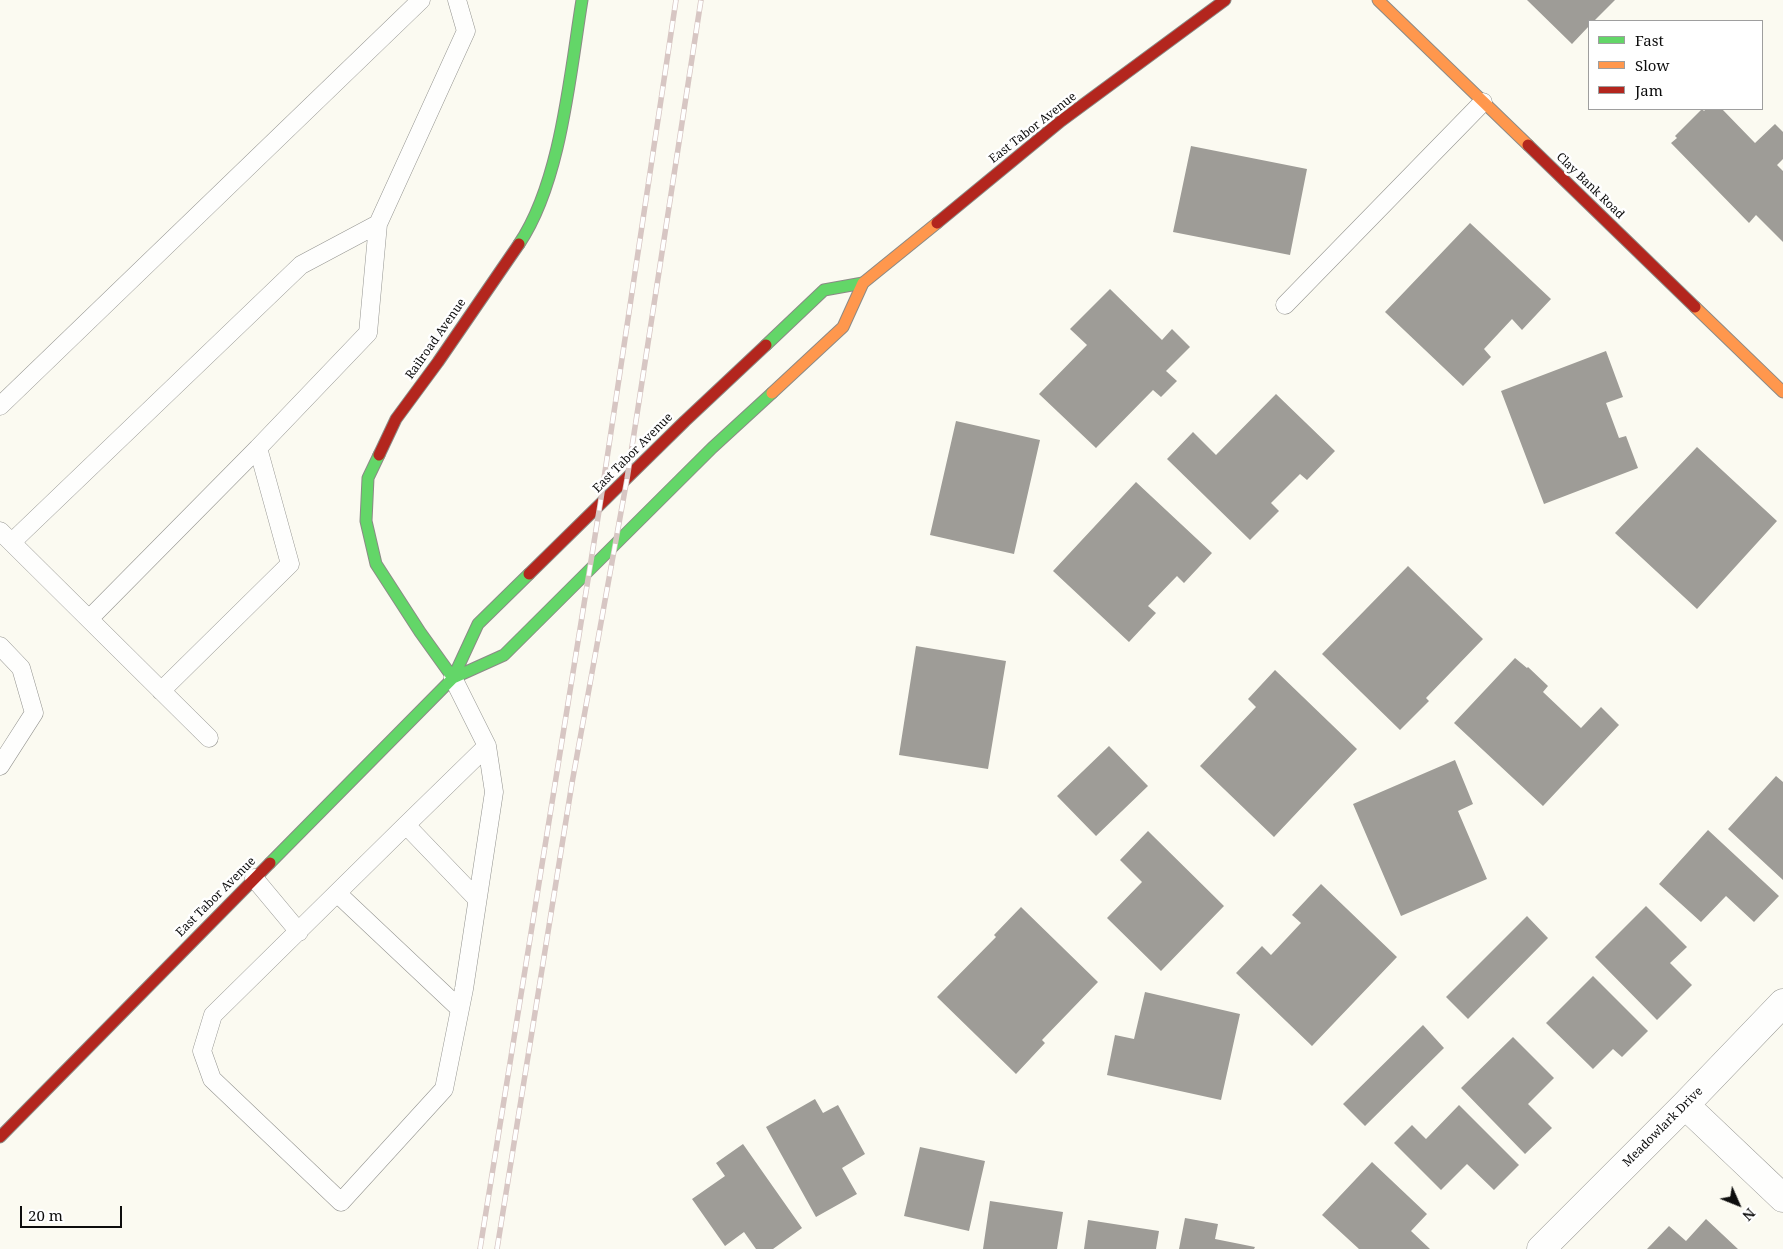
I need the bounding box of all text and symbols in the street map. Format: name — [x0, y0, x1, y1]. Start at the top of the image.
legend — [1588, 20, 1763, 110]
text: Fast — [1635, 30, 1664, 50]
text: Slow — [1635, 55, 1669, 75]
text: Jam — [1635, 80, 1663, 100]
street label: East Tabor Avenue — [987, 89, 1079, 167]
street label: Clay Bank Road — [1553, 150, 1627, 222]
street label: Railroad Avenue — [403, 296, 469, 382]
street label: East Tabor Avenue — [590, 410, 676, 496]
street label: East Tabor Avenue — [173, 854, 259, 940]
street label: Meadowlark Drive — [1620, 1084, 1706, 1170]
north arrow — [1713, 1179, 1763, 1229]
scale bar — [22, 1196, 125, 1228]
text: N — [1738, 1204, 1760, 1225]
text: 20 m — [28, 1205, 63, 1225]

